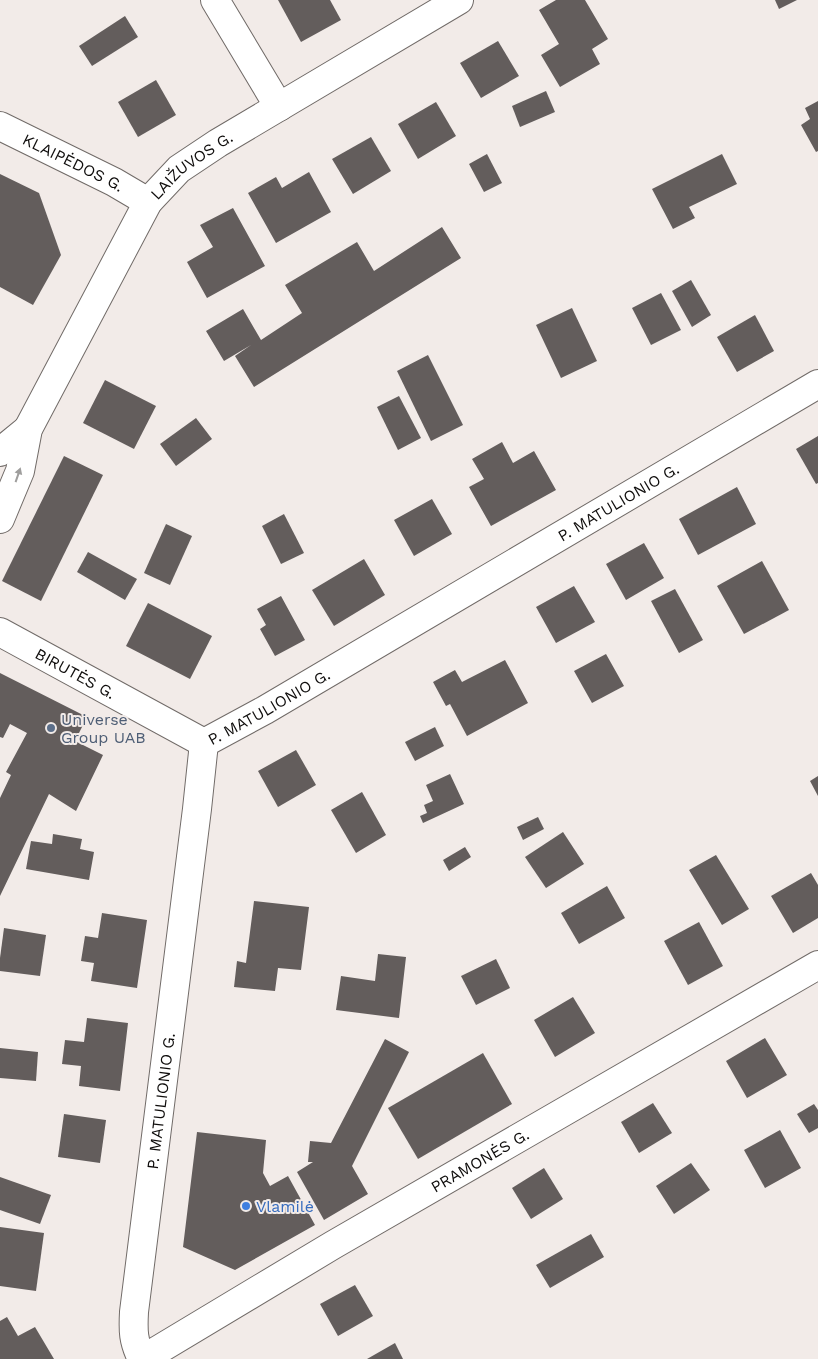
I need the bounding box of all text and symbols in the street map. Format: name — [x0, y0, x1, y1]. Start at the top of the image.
street label: LAIŽUVOS G. — [146, 127, 236, 203]
street label: KLAIPĖDOS G. — [20, 129, 128, 195]
street label: P. MATULIONIO G. — [554, 459, 682, 545]
one-way arrow — [14, 467, 22, 482]
street label: BIRUTĖS G. — [32, 644, 119, 703]
street label: P. MATULIONIO G. — [204, 664, 333, 749]
place label: Universe Group UAB — [61, 710, 146, 747]
marker: Universe Group UAB — [45, 722, 57, 734]
street label: P. MATULIONIO G. — [142, 1032, 178, 1170]
street label: PRAMONĖS G. — [427, 1125, 532, 1196]
place label: Vlamilė — [256, 1197, 314, 1216]
marker: Vlamilė — [240, 1200, 252, 1212]

